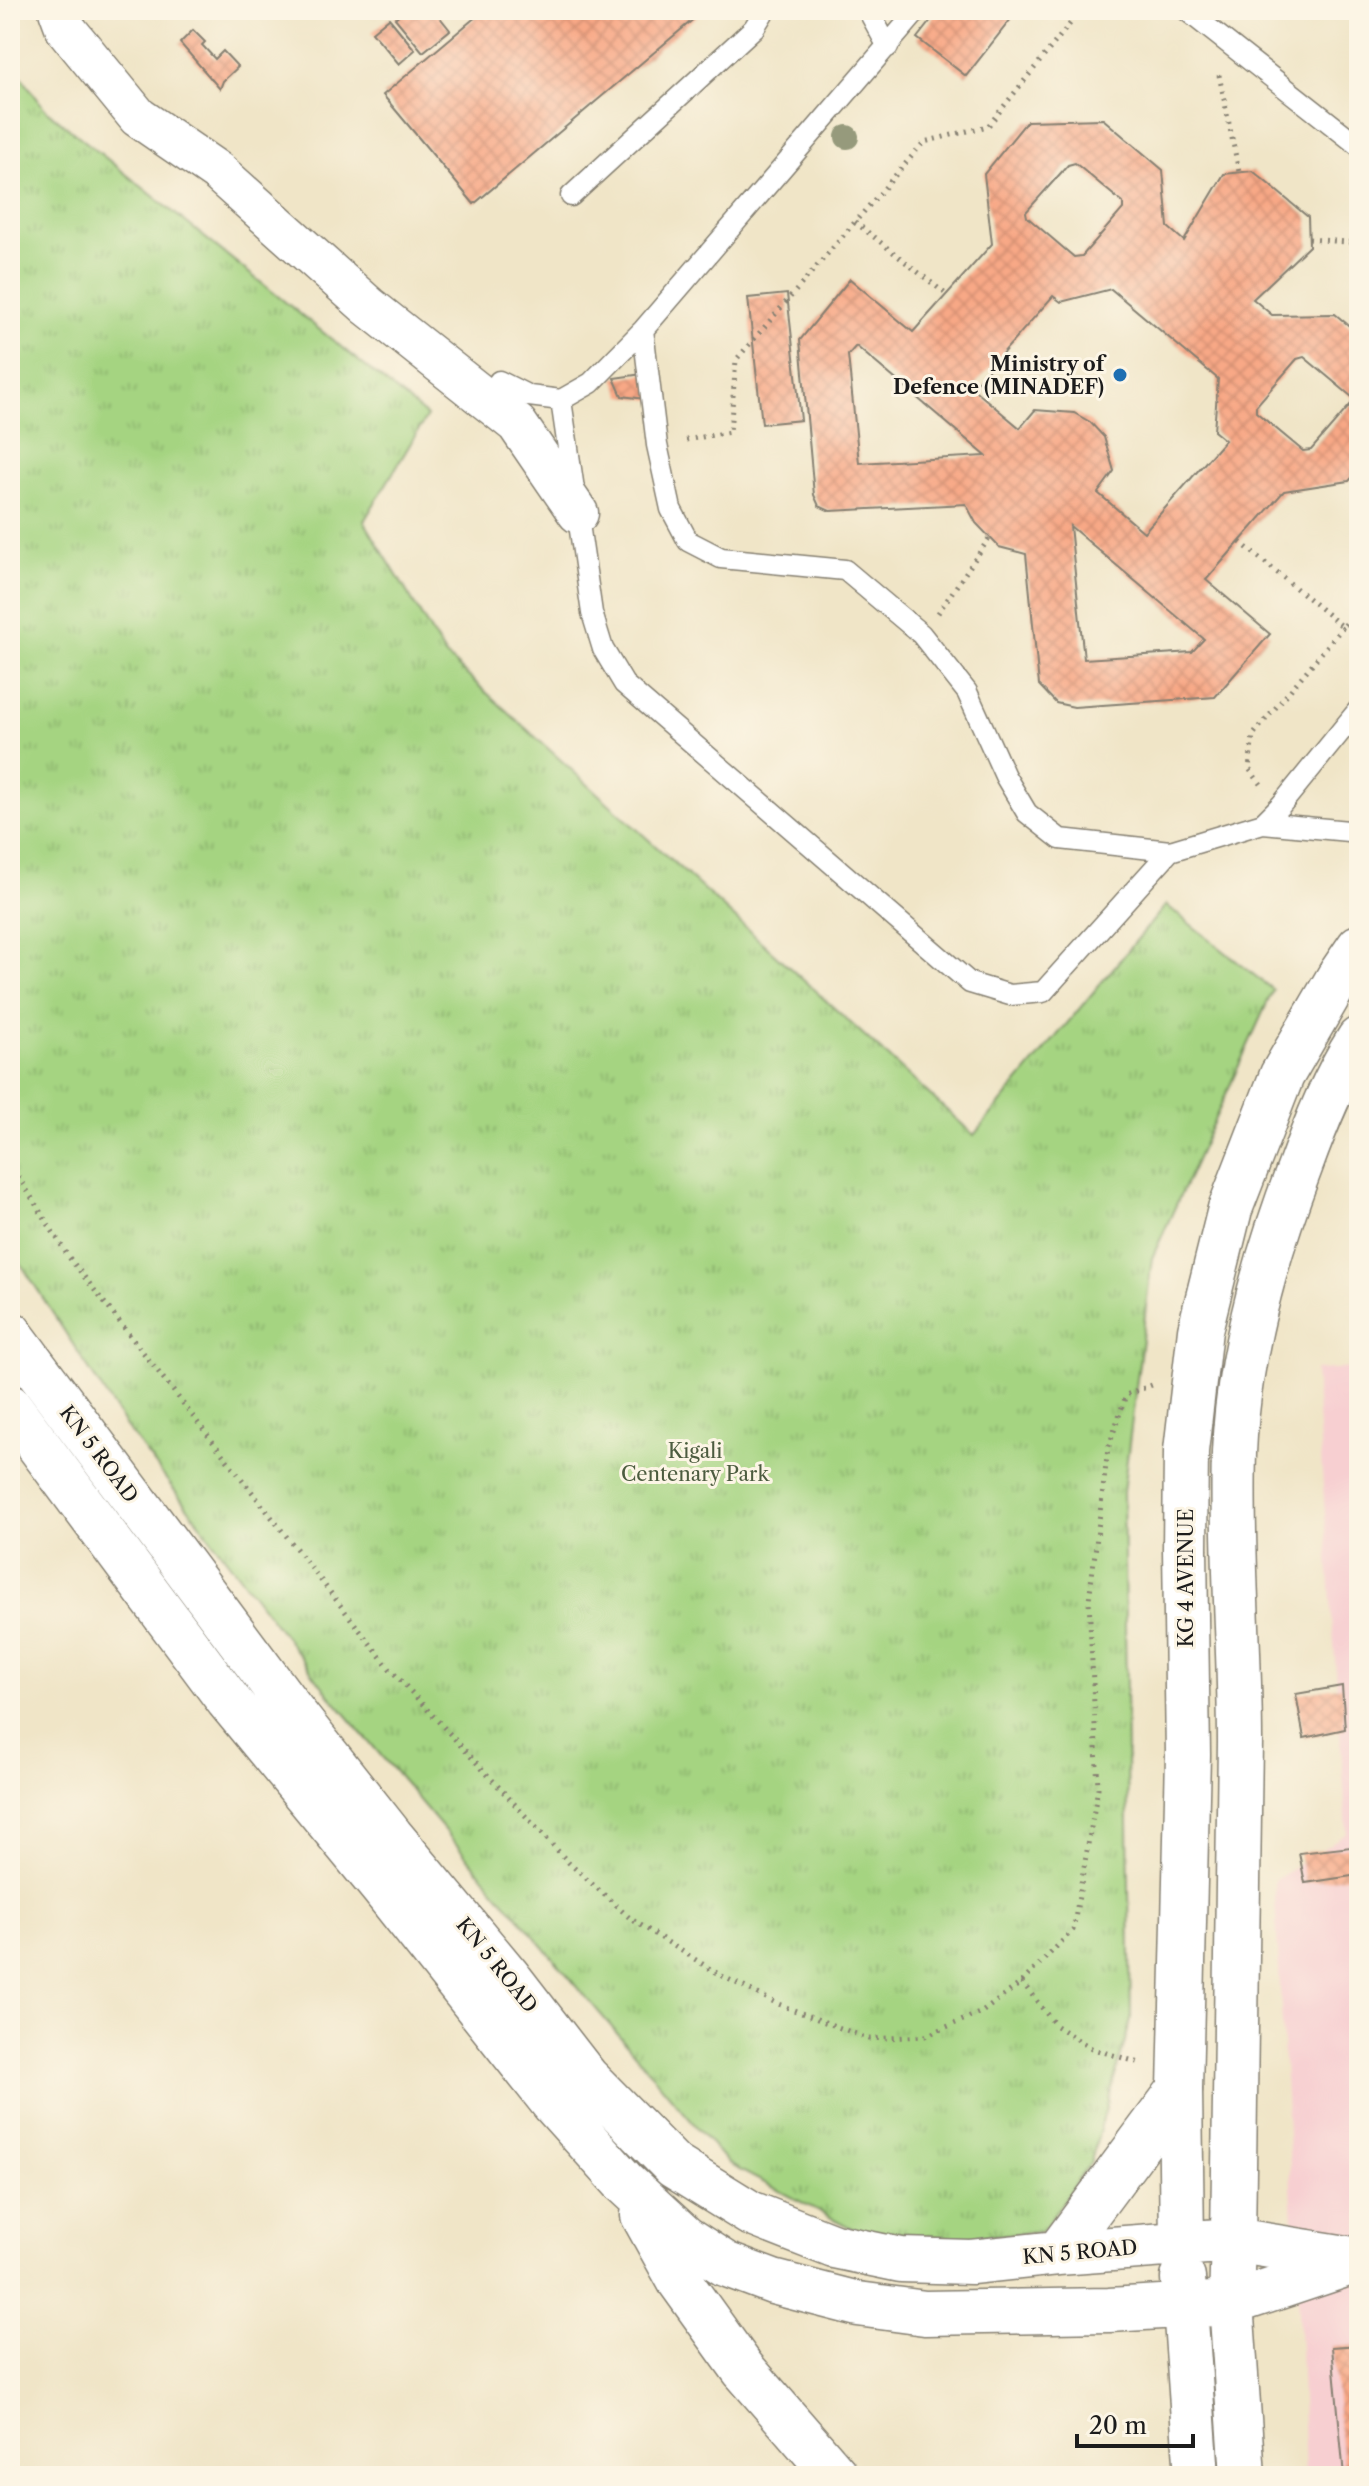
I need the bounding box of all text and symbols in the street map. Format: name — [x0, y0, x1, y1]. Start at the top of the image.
place label: Ministry of Defence (MINADEF) — [893, 352, 1107, 399]
marker: Ministry of Defence (MINADEF) — [1111, 366, 1129, 384]
street label: KN 5 ROAD — [55, 1401, 143, 1507]
park label: Kigali Centenary Park — [621, 1439, 771, 1486]
street label: KG 4 AVENUE — [1174, 1508, 1198, 1648]
street label: KN 5 ROAD — [451, 1913, 543, 2017]
street label: KN 5 ROAD — [1022, 2235, 1138, 2269]
scale bar — [1077, 2398, 1193, 2448]
text: 20 m — [1089, 2411, 1147, 2440]

